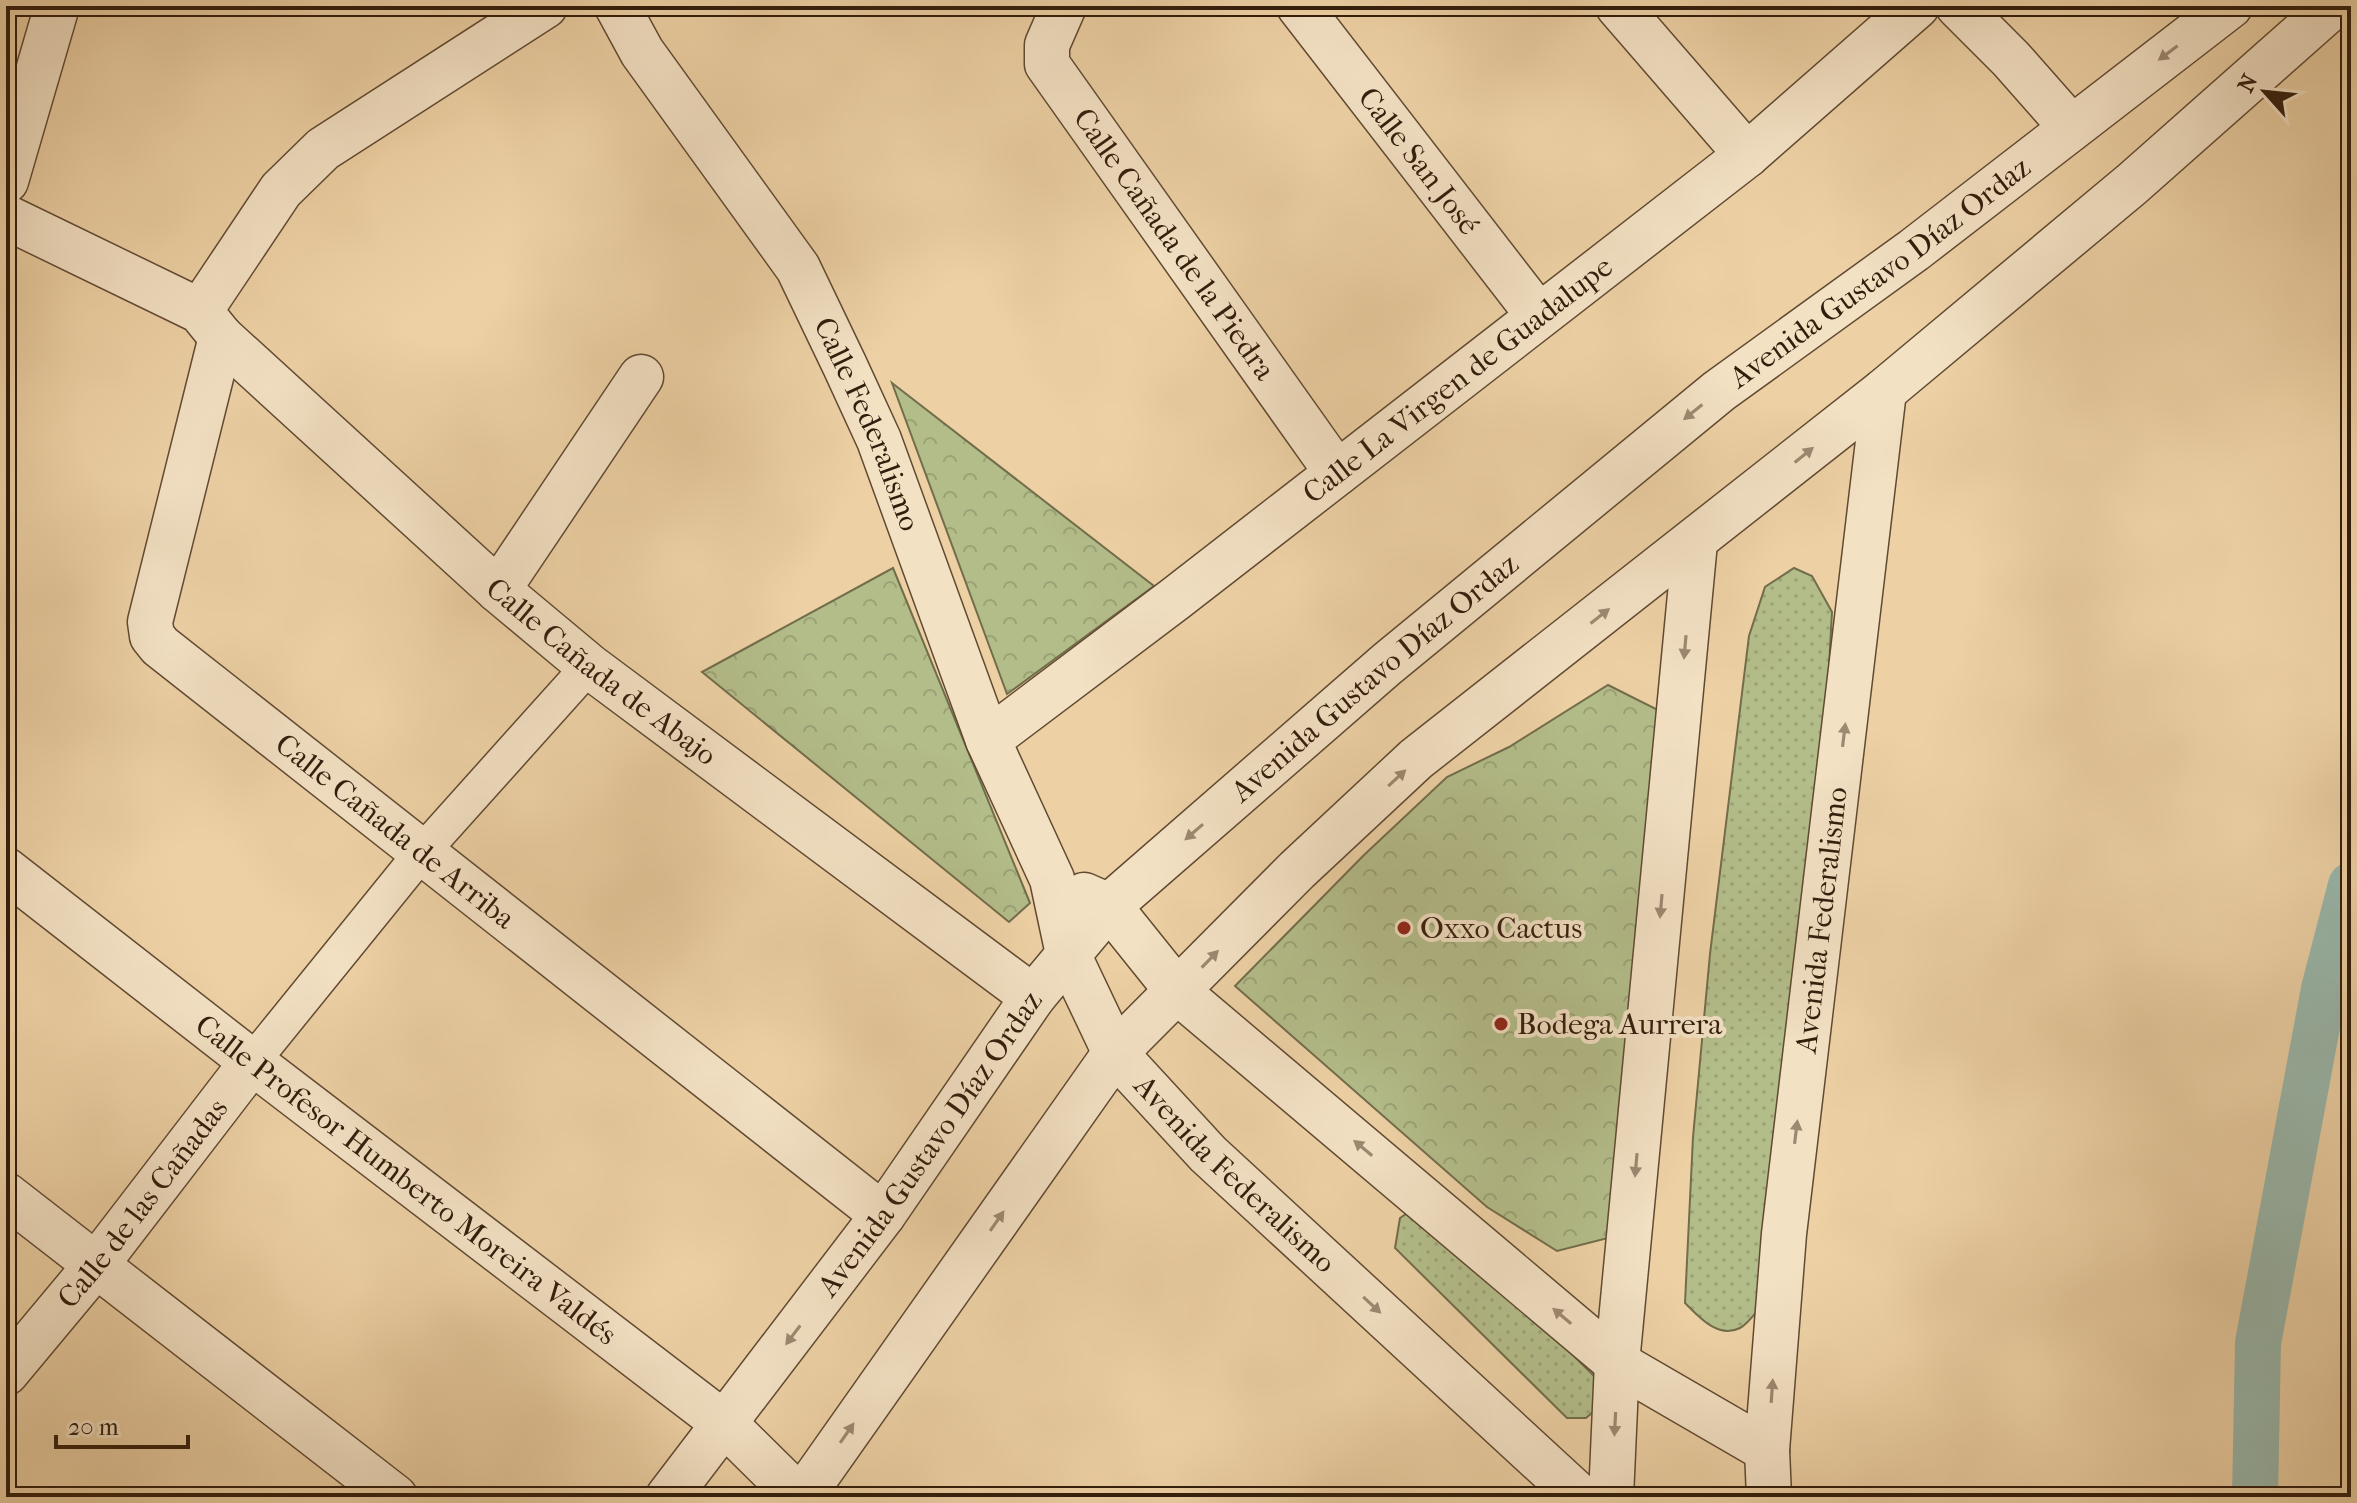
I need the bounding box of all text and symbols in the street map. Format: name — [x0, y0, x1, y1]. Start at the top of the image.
one-way arrow — [2158, 45, 2178, 61]
north arrow — [2225, 52, 2305, 132]
text: N — [2233, 70, 2264, 97]
street label: Calle San José — [1351, 81, 1487, 242]
street label: Calle Cañada de la Piedra — [1066, 102, 1283, 388]
street label: Avenida Gustavo Díaz Ordaz — [1722, 150, 2037, 396]
street label: Calle La Virgen de Guadalupe — [1296, 249, 1620, 511]
street label: Calle Federalismo — [806, 312, 928, 536]
one-way arrow — [1683, 404, 1703, 420]
one-way arrow — [1794, 447, 1814, 463]
street label: Avenida Gustavo Díaz Ordaz — [1223, 547, 1525, 810]
street label: Calle Cañada de Abajo — [479, 571, 723, 773]
one-way arrow — [1590, 608, 1610, 624]
one-way arrow — [1678, 635, 1691, 660]
one-way arrow — [1837, 722, 1850, 747]
street label: Calle Cañada de Arriba — [268, 727, 522, 937]
one-way arrow — [1387, 769, 1406, 787]
street label: Avenida Federalismo — [1788, 785, 1855, 1056]
one-way arrow — [1185, 823, 1204, 841]
one-way arrow — [1654, 894, 1667, 919]
place label: Oxxo Cactus — [1420, 911, 1582, 946]
marker: Oxxo Cactus — [1395, 919, 1413, 937]
one-way arrow — [1201, 950, 1219, 969]
street label: Avenida Gustavo Díaz Ordaz — [810, 985, 1050, 1304]
street label: Calle Profesor Humberto Moreira Valdés — [188, 1007, 623, 1353]
place label: Bodega Aurrera — [1517, 1007, 1723, 1042]
marker: Bodega Aurrera — [1492, 1015, 1510, 1033]
street label: Avenida Federalismo — [1126, 1068, 1342, 1281]
street label: Calle de las Cañadas — [51, 1092, 235, 1315]
one-way arrow — [1790, 1119, 1803, 1144]
one-way arrow — [1353, 1140, 1373, 1157]
one-way arrow — [1629, 1153, 1642, 1178]
one-way arrow — [989, 1210, 1004, 1231]
one-way arrow — [1362, 1296, 1381, 1314]
one-way arrow — [1552, 1308, 1572, 1325]
one-way arrow — [785, 1325, 801, 1345]
one-way arrow — [1766, 1378, 1779, 1403]
scale bar — [56, 1399, 188, 1449]
one-way arrow — [1608, 1412, 1621, 1437]
text: 20 m — [68, 1413, 119, 1441]
one-way arrow — [839, 1423, 854, 1444]

